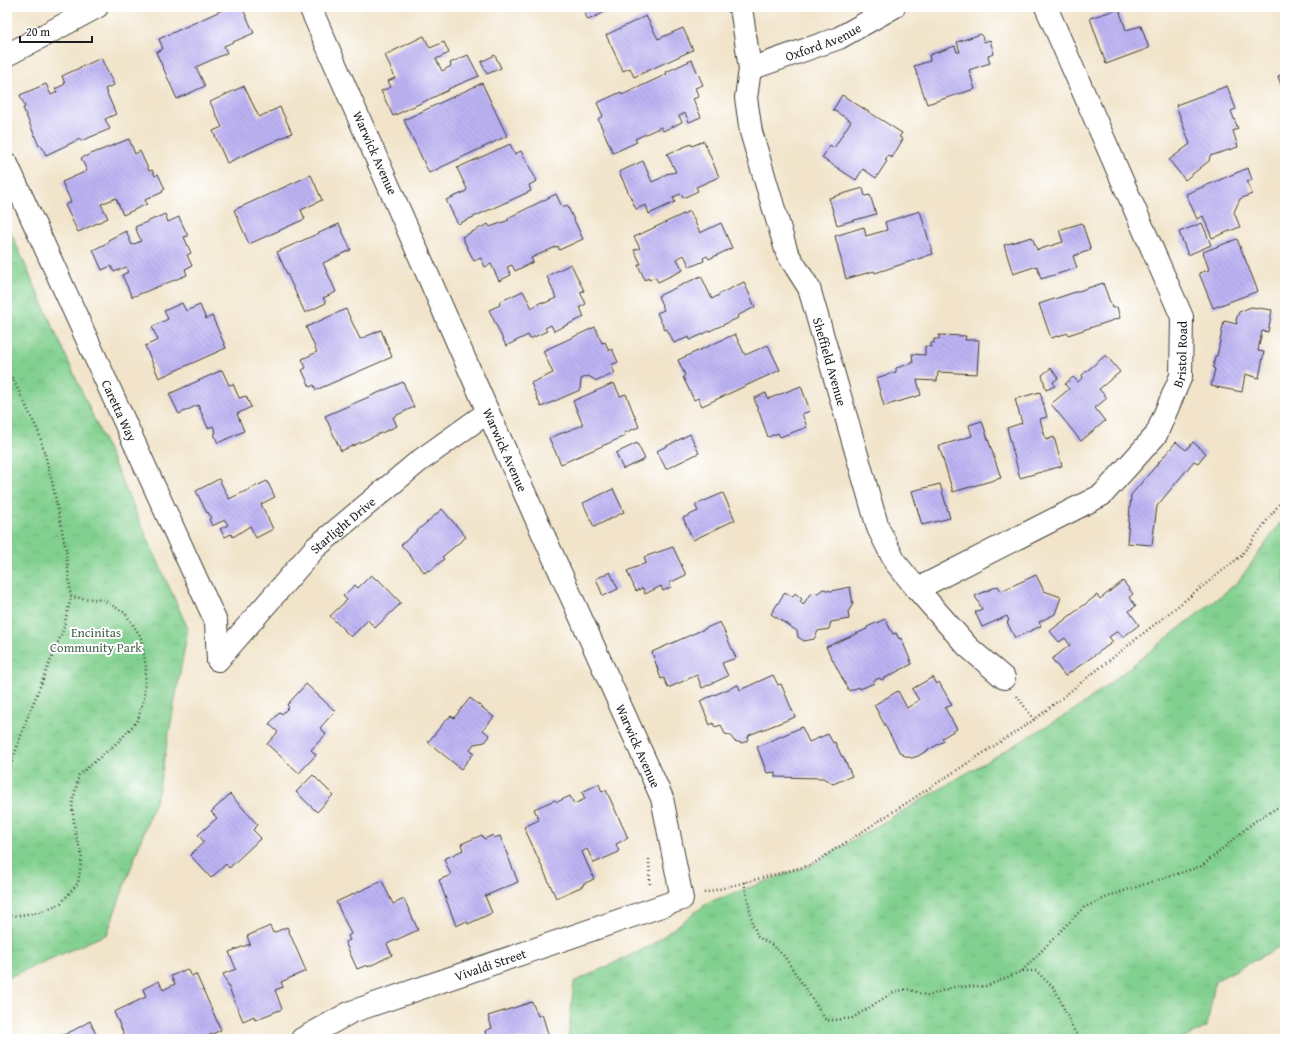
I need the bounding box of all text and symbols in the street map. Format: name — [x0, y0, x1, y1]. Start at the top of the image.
scale bar — [20, 18, 92, 44]
street label: Oxford Avenue — [783, 18, 865, 66]
text: 20 m — [26, 23, 50, 40]
street label: Warwick Avenue — [348, 108, 402, 198]
street label: Sheffield Avenue — [808, 315, 852, 408]
street label: Bristol Road — [1168, 321, 1191, 390]
street label: Caretta Way — [97, 377, 142, 445]
street label: Warwick Avenue — [478, 405, 532, 495]
street label: Starlight Drive — [305, 492, 379, 557]
park label: Encinitas Community Park — [50, 623, 142, 657]
street label: Warwick Avenue — [611, 701, 665, 791]
street label: Vivaldi Street — [452, 943, 529, 986]

